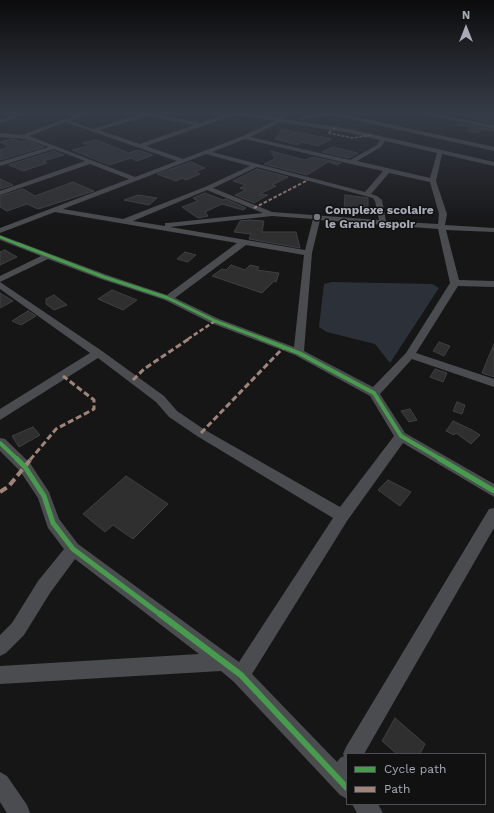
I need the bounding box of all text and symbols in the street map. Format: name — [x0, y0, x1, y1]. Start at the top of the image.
north arrow — [446, 8, 486, 48]
text: N — [462, 9, 470, 22]
place label: Complexe scolaire le Grand espoir — [325, 203, 434, 231]
marker: Complexe scolaire le Grand espoir — [312, 212, 322, 222]
legend — [346, 753, 486, 805]
text: Cycle path — [384, 762, 446, 776]
text: Path — [384, 782, 410, 796]

